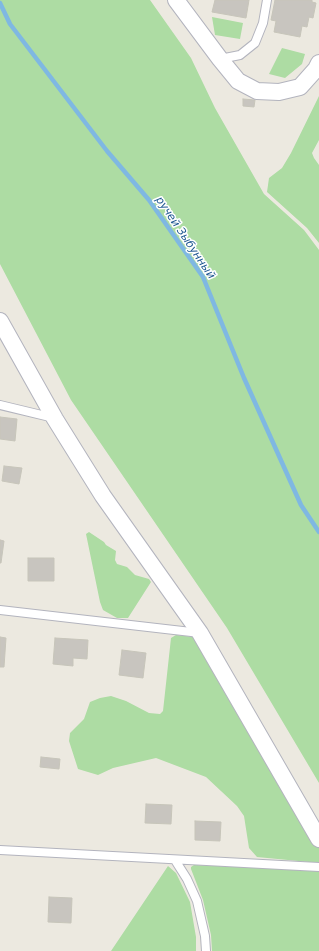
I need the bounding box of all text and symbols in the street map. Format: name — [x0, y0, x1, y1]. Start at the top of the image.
water label: ручей Зыбунный — [153, 194, 217, 282]

